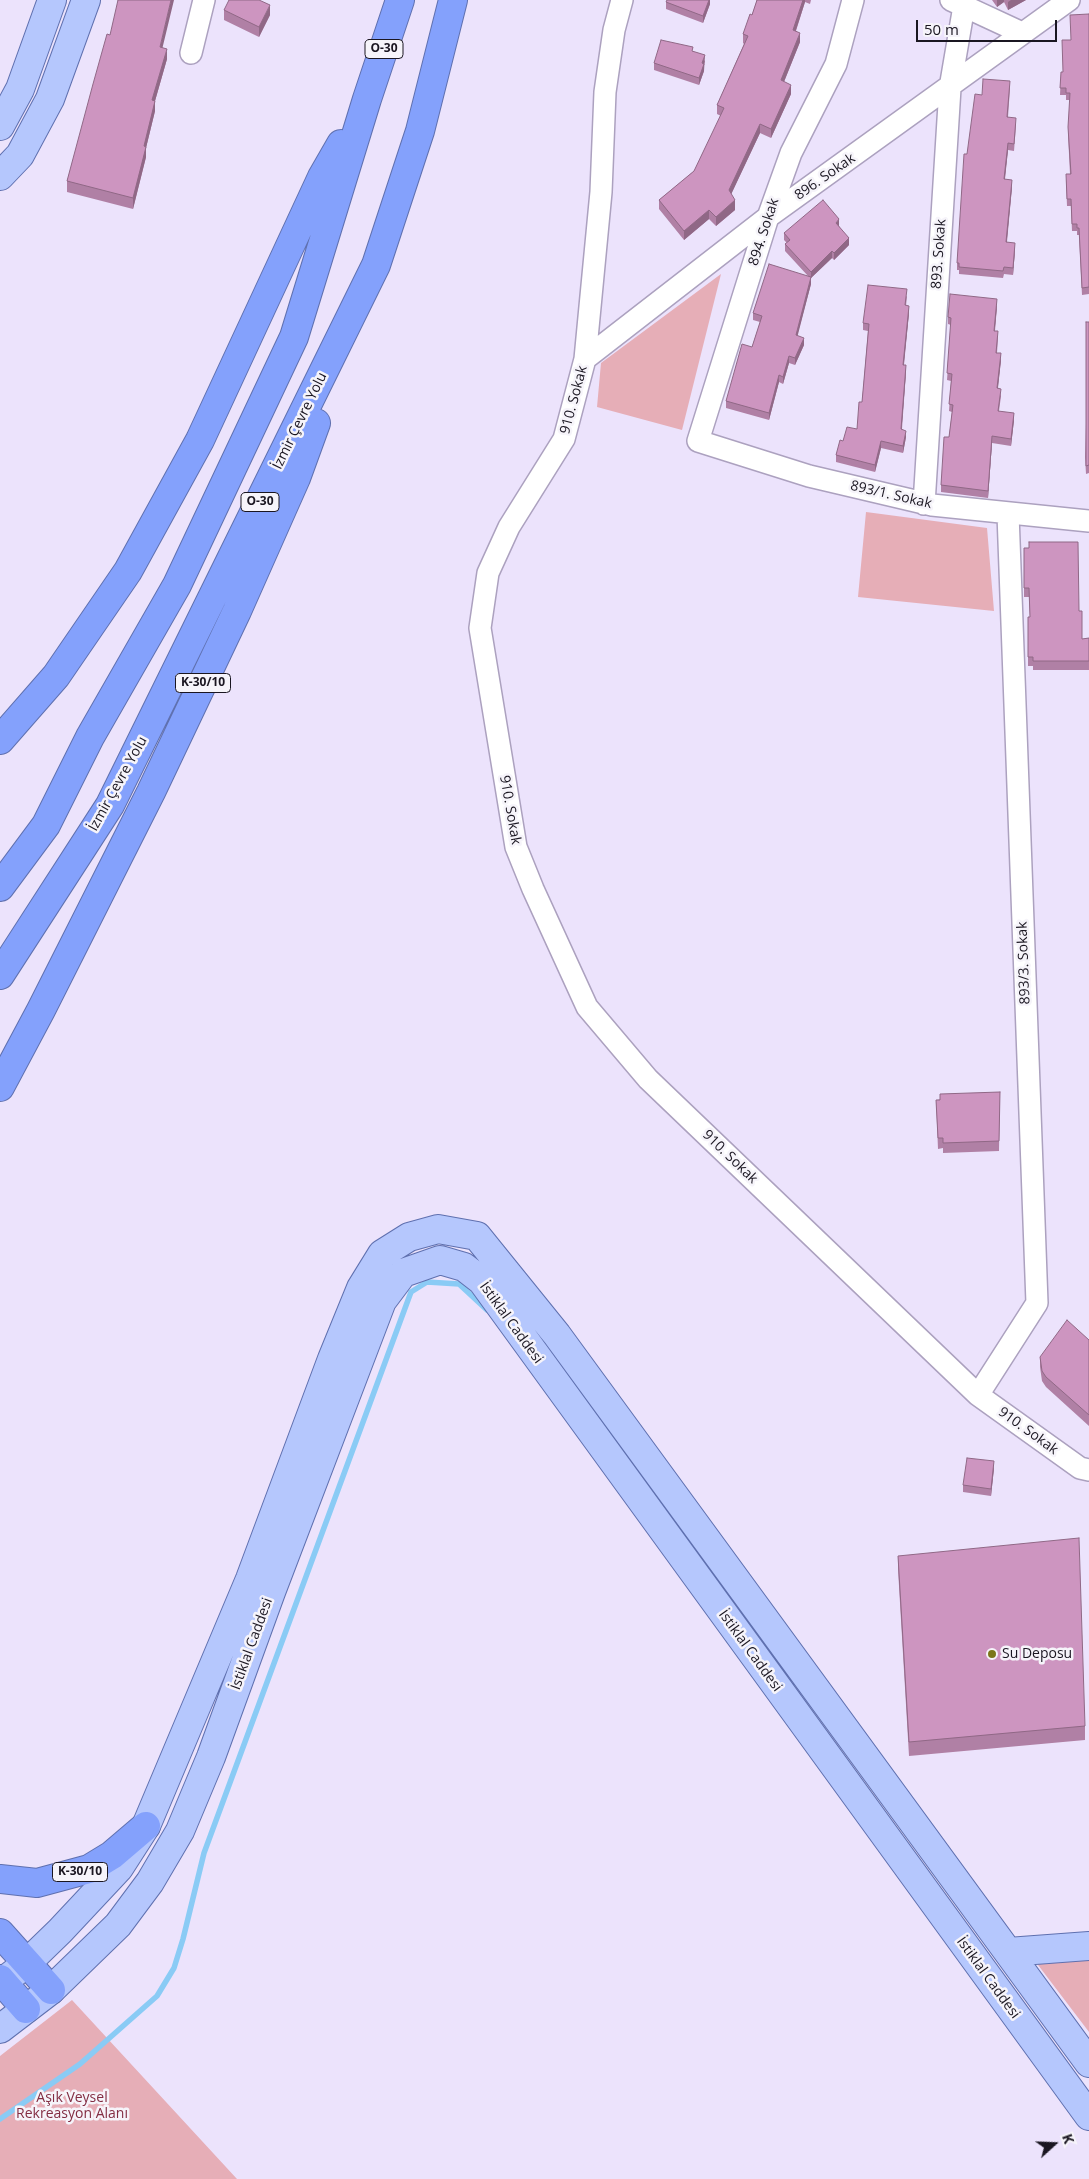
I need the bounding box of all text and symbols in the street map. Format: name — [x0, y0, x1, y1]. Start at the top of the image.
scale bar — [919, 10, 1060, 42]
text: 50 m — [924, 19, 959, 39]
road number: O-30 — [365, 40, 403, 59]
street label: 896. Sokak — [792, 150, 858, 204]
street label: 894. Sokak — [745, 196, 783, 268]
street label: 893. Sokak — [928, 219, 950, 289]
street label: 910. Sokak — [557, 364, 591, 436]
street label: İzmir Çevre Yolu — [269, 370, 331, 472]
street label: 893/1. Sokak — [849, 477, 933, 513]
road number: O-30 — [241, 492, 279, 512]
road number: K-30/10 — [176, 674, 230, 692]
street label: İzmir Çevre Yolu — [85, 734, 151, 834]
street label: 910. Sokak — [496, 774, 524, 846]
street label: 893/3. Sokak — [1014, 921, 1034, 1005]
street label: 910. Sokak — [699, 1127, 761, 1187]
street label: İstiklal Caddesi — [476, 1279, 546, 1367]
street label: 910. Sokak — [995, 1404, 1061, 1458]
street label: İstiklal Caddesi — [228, 1596, 276, 1692]
street label: İstiklal Caddesi — [715, 1607, 785, 1695]
place label: Su Deposu — [1002, 1646, 1072, 1662]
marker: Su Deposu — [986, 1648, 998, 1660]
road number: K-30/10 — [52, 1862, 108, 1881]
street label: İstiklal Caddesi — [953, 1934, 1023, 2022]
park label: Aşık Veysel Rekreasyon Alanı — [16, 2090, 128, 2122]
north arrow — [1029, 2119, 1079, 2169]
text: K — [1058, 2131, 1079, 2146]

